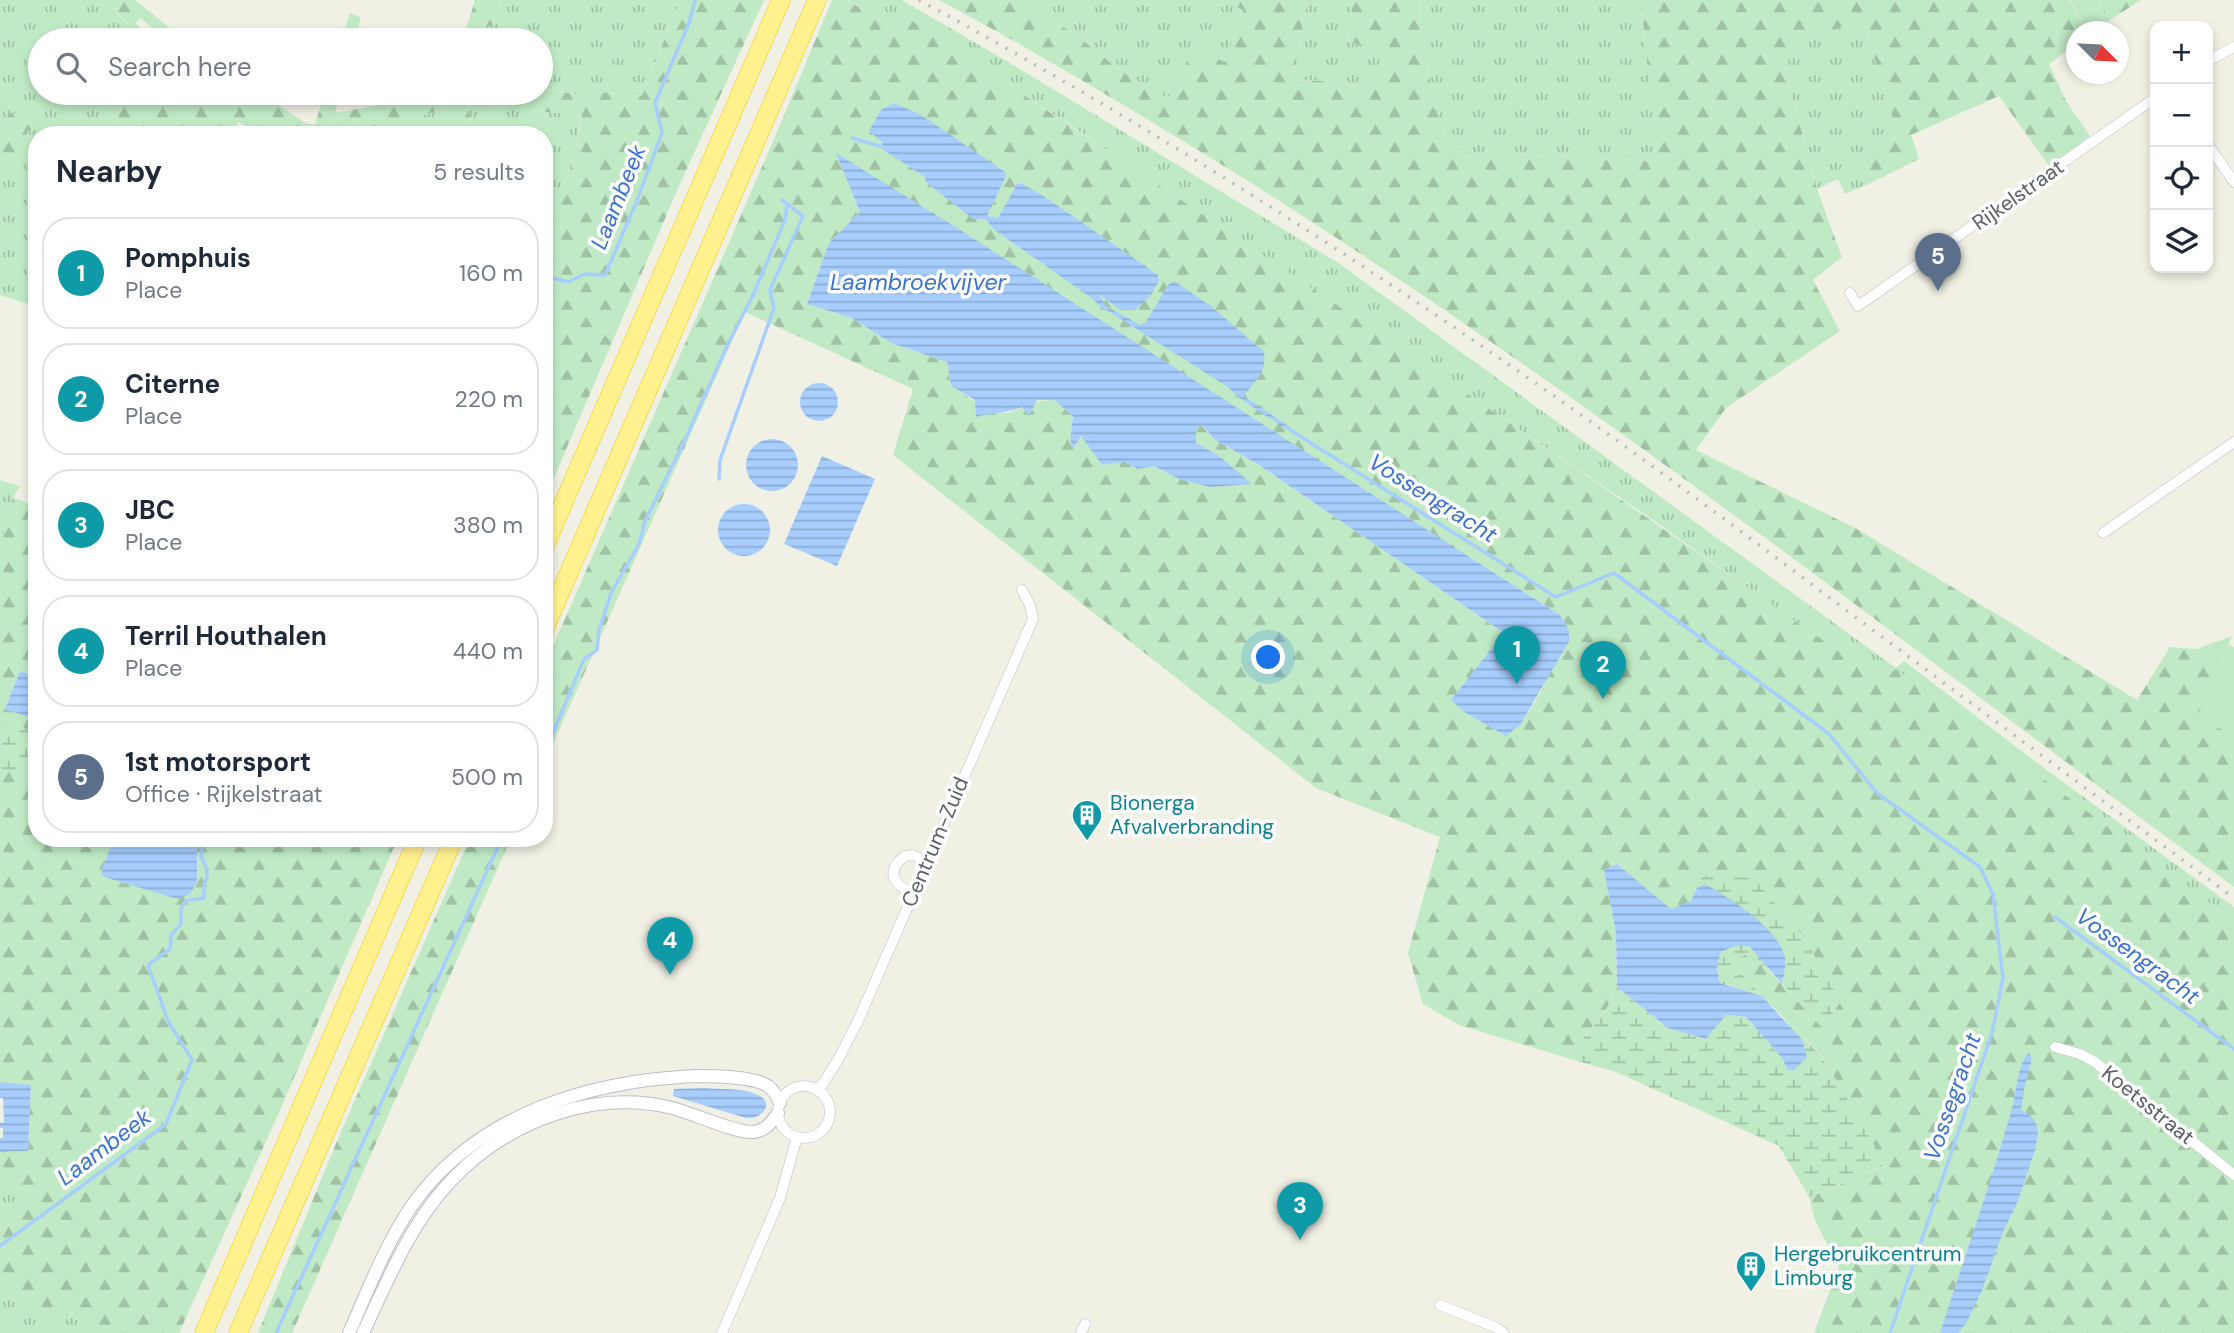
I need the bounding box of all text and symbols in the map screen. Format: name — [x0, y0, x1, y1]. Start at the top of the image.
north arrow — [2066, 21, 2129, 84]
map controls — [2150, 21, 2213, 273]
button: + — [2150, 21, 2213, 84]
search box — [28, 28, 553, 105]
icon: search — [52, 48, 90, 86]
text: Search here — [108, 50, 251, 84]
button: − — [2150, 84, 2213, 147]
water label: Laambeek — [583, 140, 653, 254]
button: locate — [2150, 147, 2213, 210]
text: Nearby — [56, 152, 162, 191]
street label: Rijkelstraat — [1967, 153, 2069, 237]
text: 5 results — [433, 157, 525, 187]
button: layers — [2150, 210, 2213, 273]
pin: 5 — [1915, 233, 1961, 291]
text: Pomphuis — [125, 241, 251, 275]
text: 1 — [77, 258, 85, 288]
text: 160 m — [459, 258, 523, 288]
water label: Laambroekvijver — [830, 267, 1008, 297]
text: Place — [125, 275, 182, 305]
text: Citerne — [125, 367, 220, 401]
text: 2 — [74, 384, 88, 414]
text: 220 m — [454, 384, 523, 414]
text: Place — [125, 401, 182, 431]
water label: Vossengracht — [1363, 446, 1503, 550]
text: JBC — [125, 493, 175, 527]
text: 3 — [74, 510, 88, 540]
text: 380 m — [453, 510, 523, 540]
text: Place — [125, 527, 182, 557]
text: Terril Houthalen — [125, 619, 327, 653]
pin: 1 — [1494, 626, 1540, 684]
text: 4 — [74, 636, 88, 666]
text: 440 m — [453, 636, 523, 666]
your location — [1251, 640, 1285, 674]
pin: 2 — [1580, 641, 1626, 699]
text: Place — [125, 653, 182, 683]
text: 1st motorsport — [125, 745, 311, 779]
text: 5 — [74, 762, 88, 792]
text: 500 m — [451, 762, 523, 792]
street label: Centrum-Zuid — [895, 773, 975, 911]
text: Office · Rijkelstraat — [125, 779, 323, 809]
place label: Bionerga Afvalverbranding — [1110, 789, 1274, 841]
building icon: Bionerga Afvalverbranding — [1070, 798, 1104, 842]
water label: Vossengracht — [2070, 901, 2206, 1011]
pin: 4 — [647, 917, 693, 975]
water label: Vossegracht — [1916, 1029, 1988, 1165]
street label: Koetsstraat — [2096, 1059, 2200, 1151]
water label: Laambeek — [51, 1102, 157, 1192]
pin: 3 — [1277, 1182, 1323, 1240]
place label: Hergebruikcentrum Limburg — [1774, 1240, 1962, 1292]
building icon: Hergebruikcentrum Limburg — [1734, 1249, 1768, 1293]

